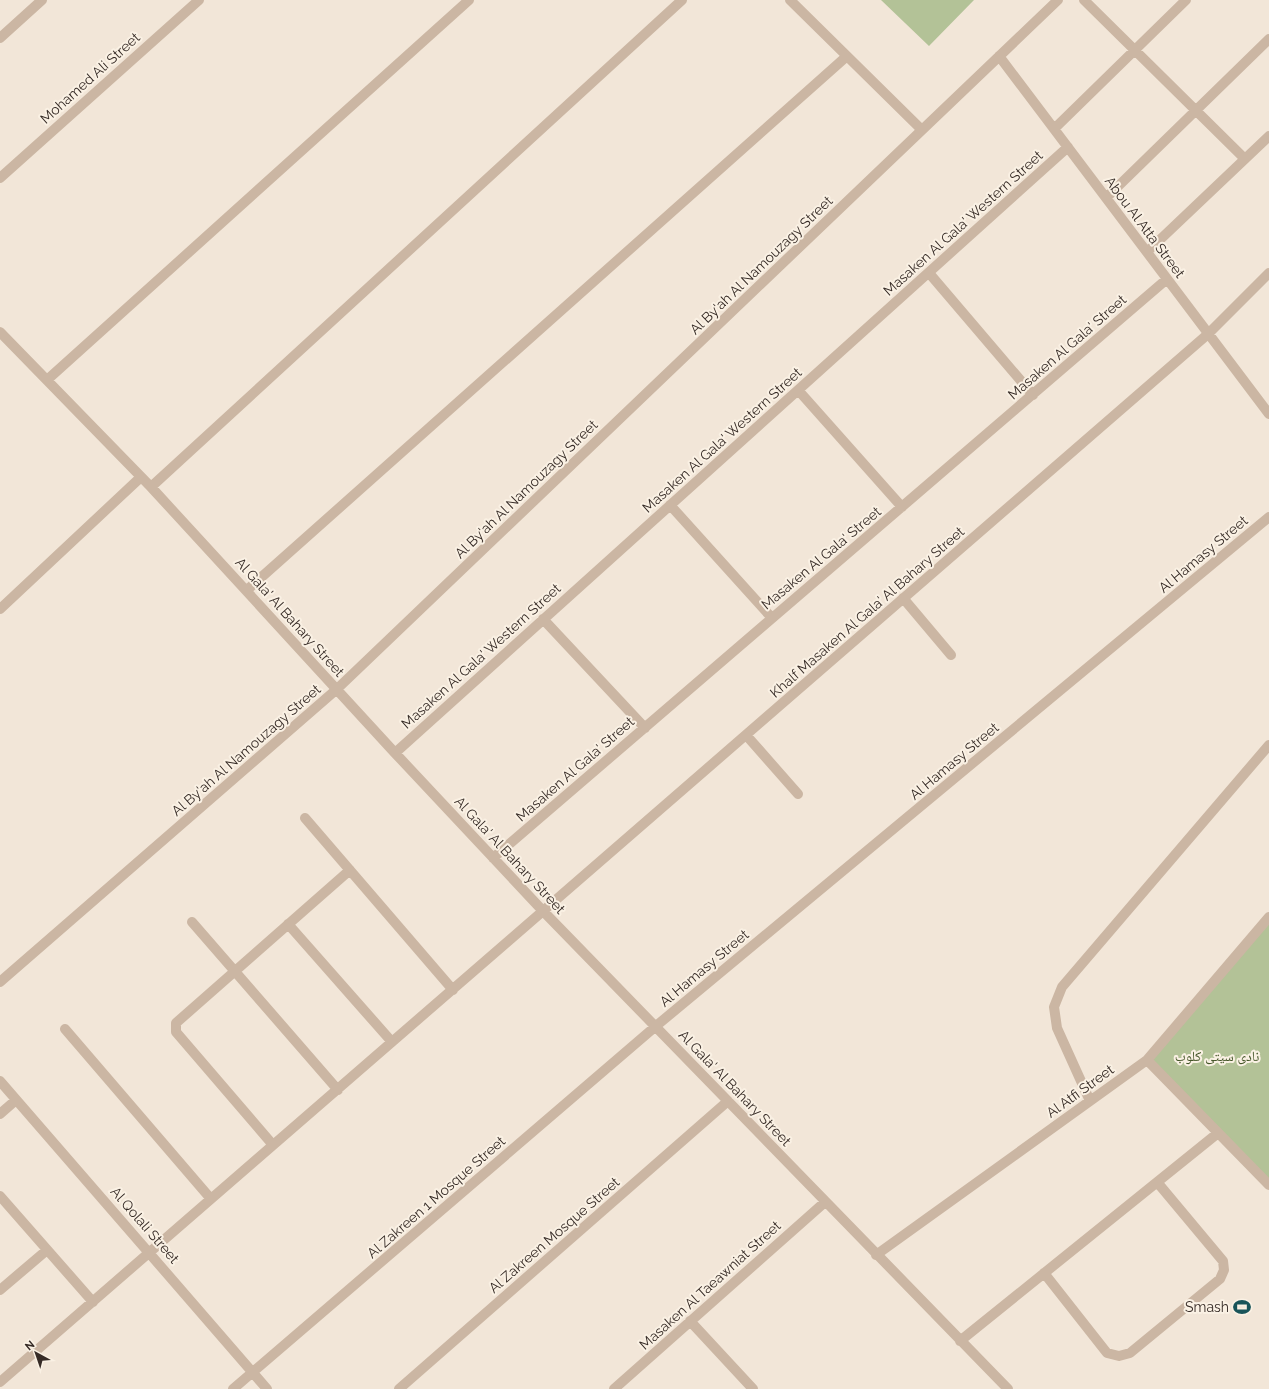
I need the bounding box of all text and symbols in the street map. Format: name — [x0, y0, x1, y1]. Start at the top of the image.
street label: Mohamed Ali Street — [37, 29, 143, 127]
street label: Masaken Al Gala' Western Street — [880, 147, 1046, 299]
street label: Abou Al Atta Street — [1102, 173, 1188, 281]
street label: Al By'ah Al Namouzagy Street — [686, 192, 836, 337]
street label: Masaken Al Gala' Street — [1005, 291, 1129, 403]
street label: Masaken Al Gala' Western Street — [639, 364, 805, 516]
street label: Al By'ah Al Namouzagy Street — [451, 416, 601, 561]
street label: Masaken Al Gala' Street — [758, 503, 884, 613]
street label: Al Hamasy Street — [1155, 512, 1251, 596]
street label: Khalf Masaken Al Gala' Al Bahary Street — [767, 523, 968, 701]
street label: Al Gala' Al Bahary Street — [232, 554, 348, 680]
street label: Masaken Al Gala' Western Street — [398, 580, 564, 732]
street label: Al By'ah Al Namouzagy Street — [168, 681, 324, 819]
street label: Masaken Al Gala' Street — [513, 713, 637, 825]
street label: Al Hamasy Street — [906, 719, 1002, 803]
street label: Al Gala' Al Bahary Street — [451, 793, 569, 917]
street label: Al Hamasy Street — [656, 926, 752, 1010]
street label: Al Gala' Al Bahary Street — [676, 1027, 795, 1149]
park label: نادى سيتى كلوب — [1175, 1048, 1259, 1065]
street label: Al Atfi Street — [1043, 1061, 1117, 1121]
street label: Al Zakreen 1 Mosque Street — [364, 1133, 508, 1261]
street label: Al Zakreen Mosque Street — [485, 1174, 623, 1296]
street label: Al Qolali Street — [107, 1184, 183, 1267]
street label: Masaken Al Taeawniat Street — [636, 1217, 784, 1353]
sports icon: Smash — [1232, 1297, 1252, 1317]
place label: Smash — [1185, 1299, 1229, 1315]
north arrow — [16, 1333, 56, 1373]
text: N — [22, 1338, 37, 1353]

